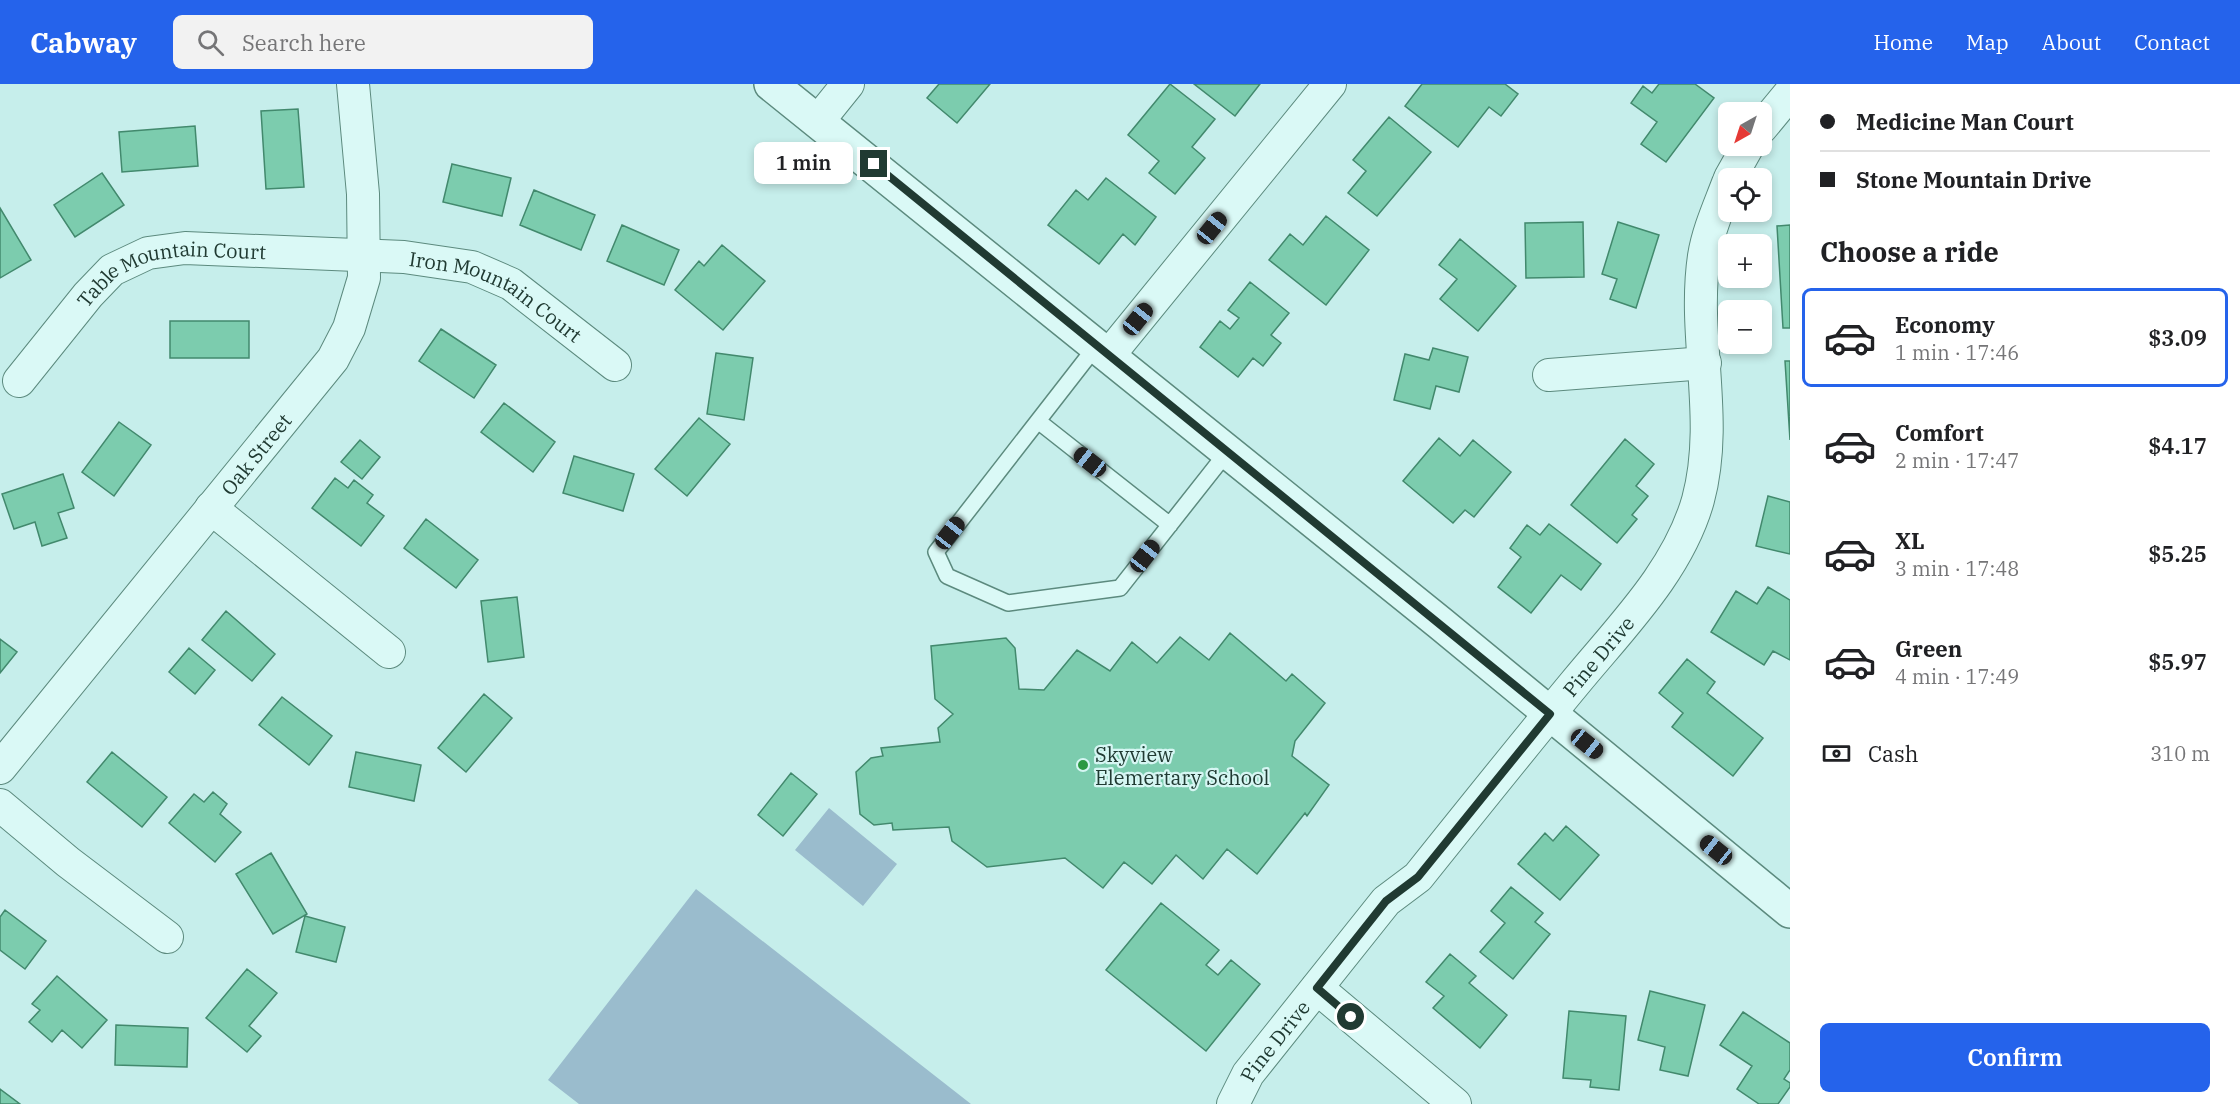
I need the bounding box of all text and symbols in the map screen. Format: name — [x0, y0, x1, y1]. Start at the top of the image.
search box — [173, 15, 593, 69]
text: Cabway — [30, 24, 137, 61]
icon: search — [194, 26, 227, 59]
text: Search here — [242, 28, 366, 57]
text: Home — [1873, 28, 1933, 56]
text: Map — [1966, 28, 2009, 56]
text: About — [2042, 28, 2101, 56]
text: Contact — [2134, 28, 2210, 56]
north arrow — [1718, 102, 1772, 156]
map controls — [1718, 102, 1772, 354]
text: Medicine Man Court — [1856, 107, 2074, 136]
callout: 1 min — [754, 143, 853, 185]
text: 1 min — [776, 149, 831, 176]
route end — [860, 150, 887, 177]
text: Stone Mountain Drive — [1856, 165, 2091, 194]
button: locate — [1718, 168, 1772, 222]
car — [1194, 208, 1230, 248]
street label: Table Mountain Court — [70, 234, 267, 312]
button: + — [1718, 234, 1772, 288]
text: Choose a ride — [1820, 234, 1999, 269]
street label: Iron Mountain Court — [407, 244, 588, 348]
car — [1120, 299, 1156, 339]
button: − — [1718, 300, 1772, 354]
text: Economy — [1895, 310, 1995, 339]
icon: car — [1823, 311, 1877, 365]
text: $3.09 — [2148, 323, 2207, 352]
text: 1 min · 17:46 — [1895, 339, 2019, 366]
street label: Oak Street — [214, 407, 297, 500]
text: Comfort — [1895, 418, 1984, 447]
icon: car — [1823, 419, 1877, 473]
text: $4.17 — [2148, 431, 2207, 460]
car — [1070, 444, 1110, 480]
text: 2 min · 17:47 — [1895, 447, 2019, 474]
car — [932, 513, 968, 553]
text: XL — [1895, 526, 1925, 555]
icon: car — [1823, 527, 1877, 581]
car — [1127, 536, 1163, 576]
text: $5.25 — [2148, 539, 2207, 568]
text: 3 min · 17:48 — [1895, 555, 2019, 582]
street label: Pine Drive — [1556, 610, 1640, 702]
text: Green — [1895, 634, 1962, 663]
icon: car — [1823, 635, 1877, 689]
text: $5.97 — [2148, 647, 2207, 676]
text: 4 min · 17:49 — [1895, 663, 2019, 690]
car — [1567, 726, 1607, 762]
icon: cash — [1820, 737, 1853, 770]
text: Cash — [1868, 739, 1919, 768]
text: 310 m — [2150, 740, 2210, 767]
place label: Skyview Elemertary School — [1095, 741, 1269, 791]
marker: Skyview Elemertary School — [1076, 758, 1090, 772]
car — [1696, 832, 1736, 868]
street label: Pine Drive — [1233, 994, 1315, 1086]
route start — [1337, 1003, 1364, 1030]
button: Confirm — [1820, 1023, 2210, 1092]

